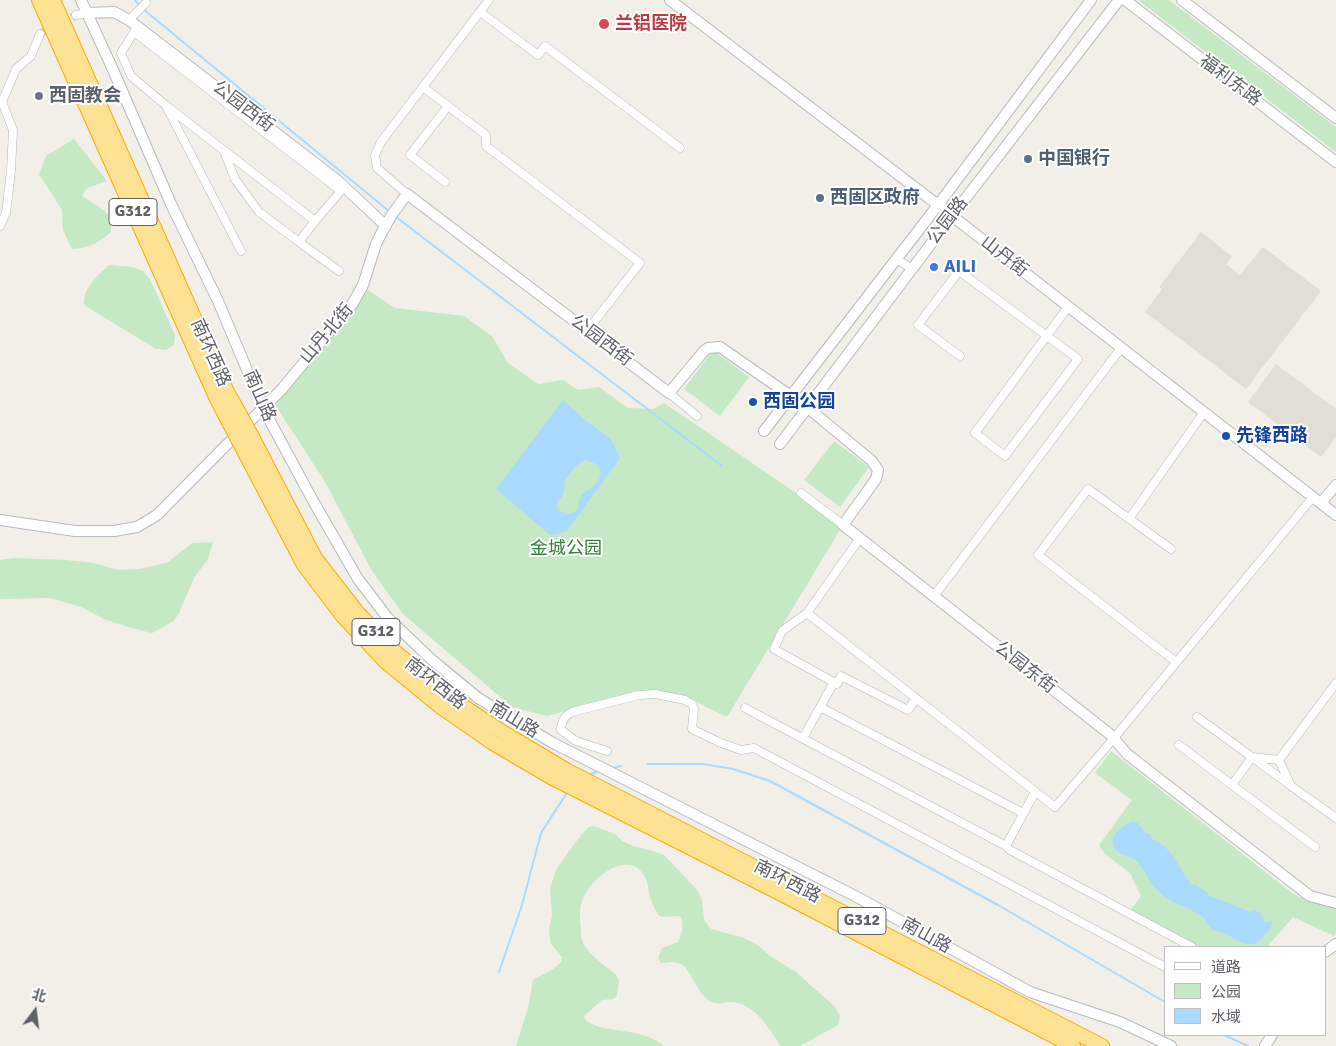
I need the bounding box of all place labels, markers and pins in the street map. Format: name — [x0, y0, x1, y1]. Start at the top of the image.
place label: 兰铝医院 — [615, 13, 687, 35]
marker: 兰铝医院 — [597, 17, 611, 31]
place label: 西固教会 — [49, 85, 121, 107]
marker: 西固教会 — [33, 90, 45, 102]
place label: 中国银行 — [1038, 148, 1110, 170]
marker: 中国银行 — [1022, 153, 1034, 165]
place label: 西固区政府 — [830, 187, 920, 209]
marker: 西固区政府 — [814, 192, 826, 204]
place label: AILI — [944, 256, 976, 278]
marker: AILI — [928, 261, 940, 273]
place label: 西固公园 — [763, 391, 835, 413]
marker: 西固公园 — [747, 396, 759, 408]
place label: 先锋西路 — [1236, 425, 1308, 447]
marker: 先锋西路 — [1220, 430, 1232, 442]

